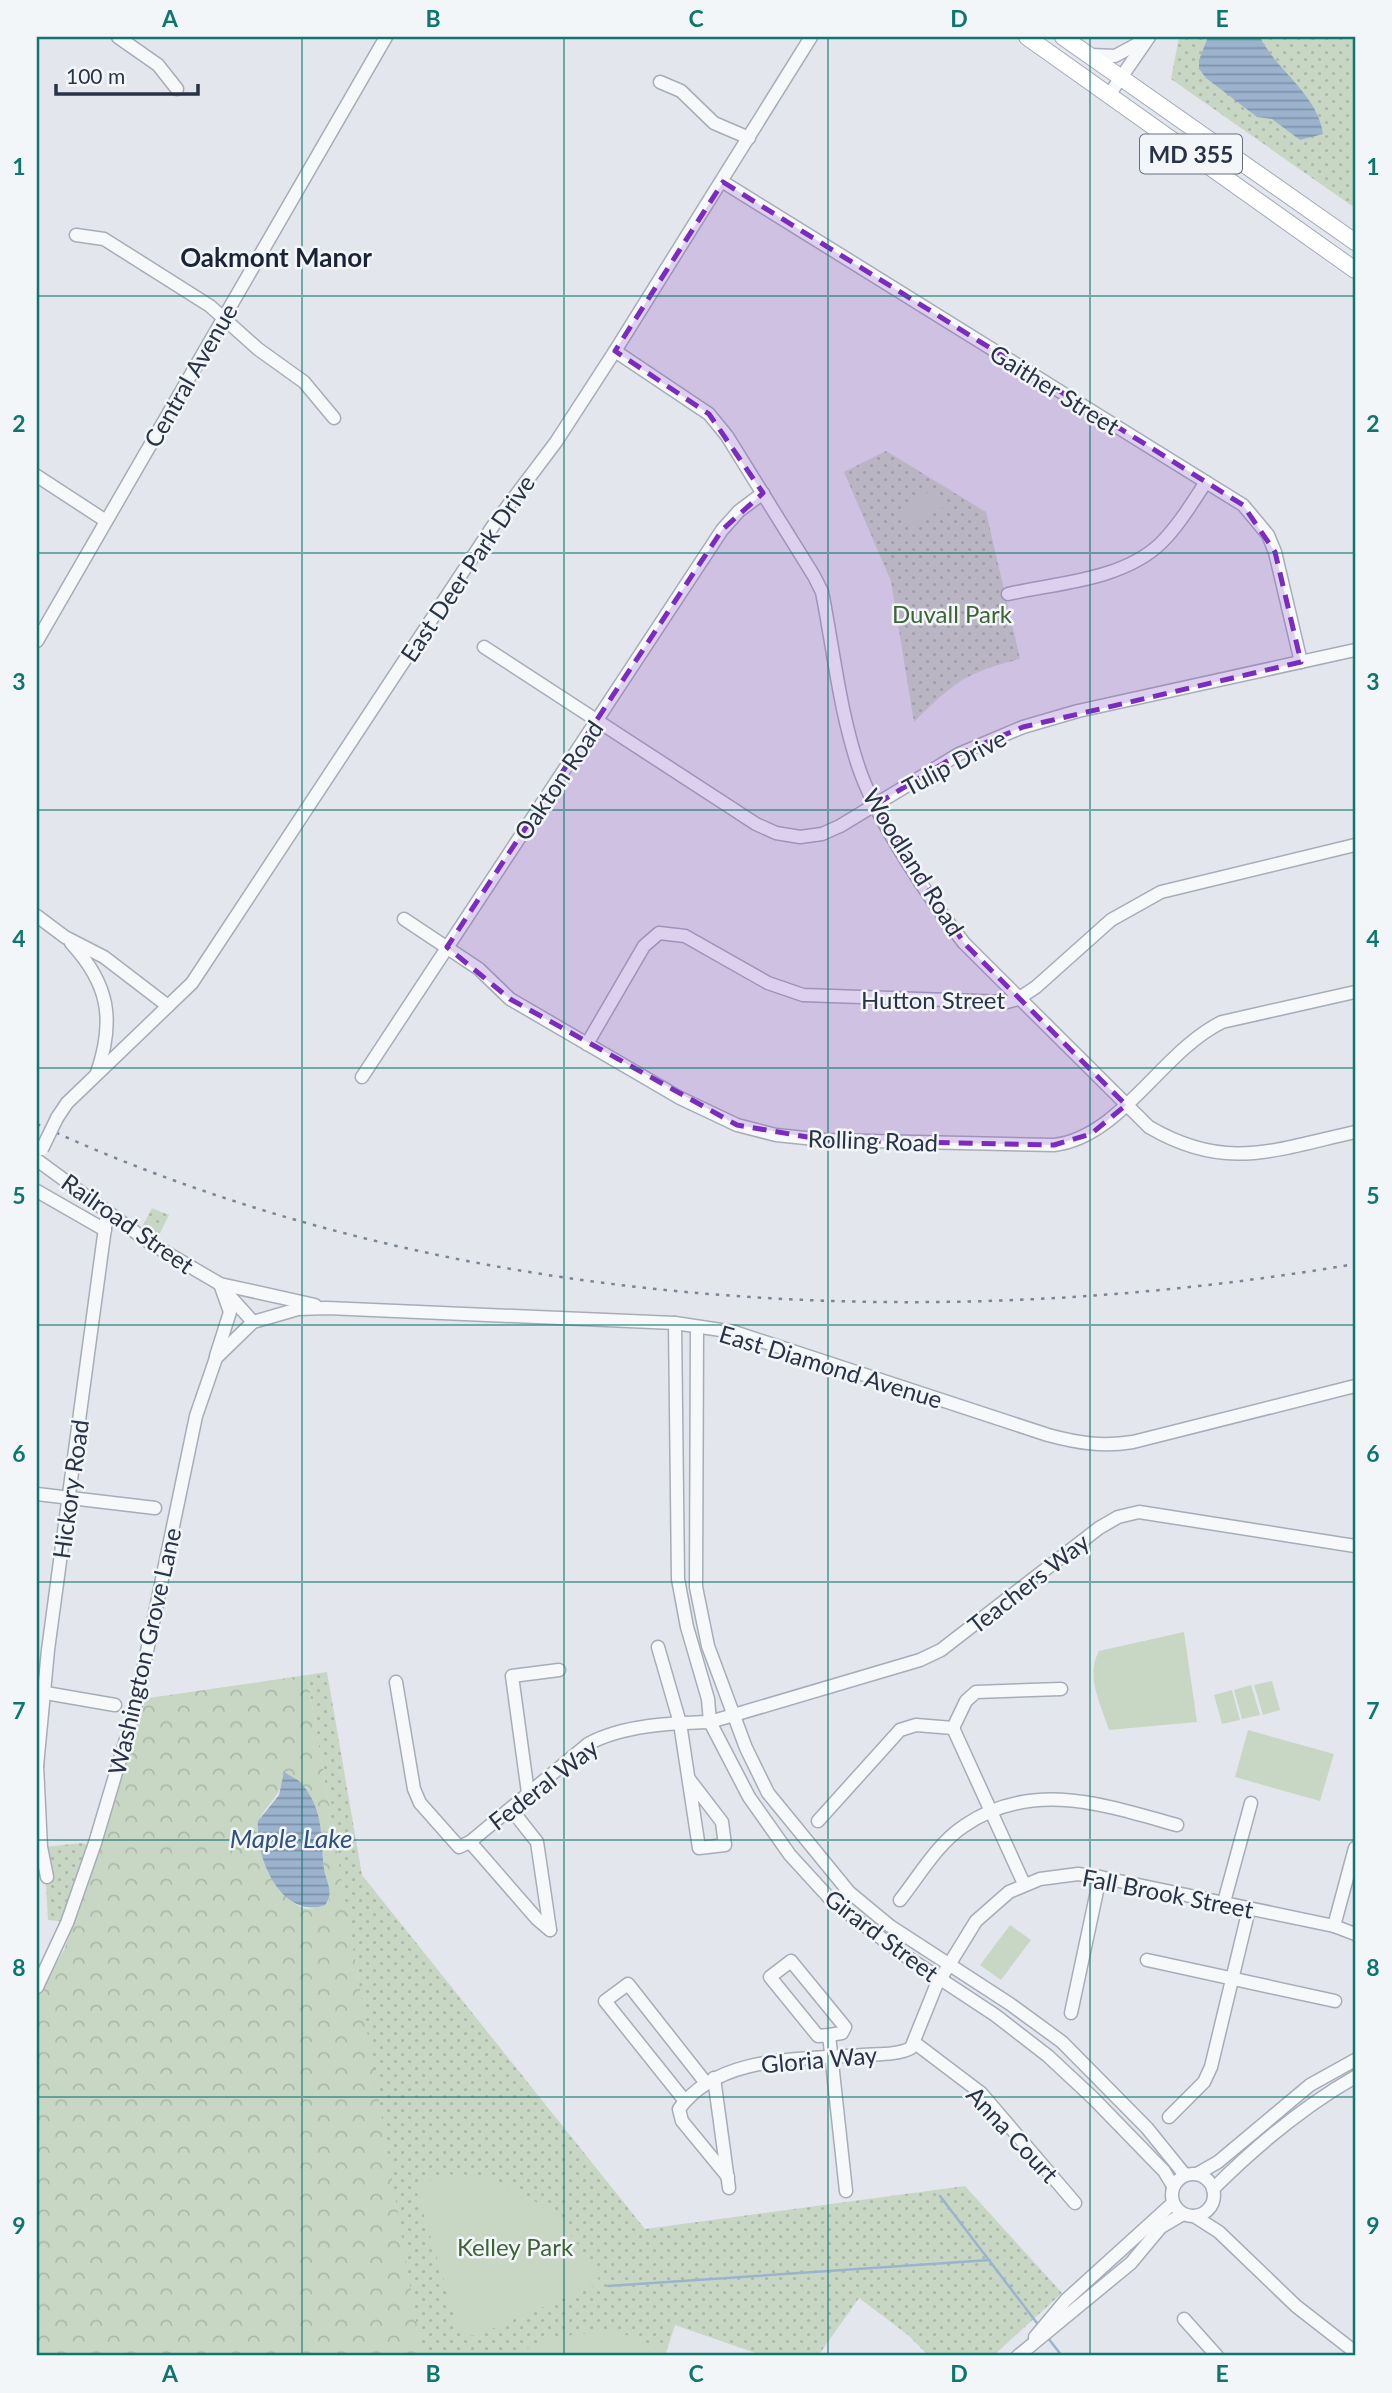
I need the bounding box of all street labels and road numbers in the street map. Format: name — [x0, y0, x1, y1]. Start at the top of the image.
road number: MD 355 — [1140, 134, 1242, 174]
street label: Central Avenue — [137, 298, 243, 452]
street label: Gaither Street — [985, 338, 1126, 441]
street label: East Deer Park Drive — [394, 469, 540, 667]
street label: Oakton Road — [507, 715, 609, 845]
street label: Tulip Drive — [897, 723, 1011, 801]
street label: Woodland Road — [857, 783, 971, 941]
street label: Hutton Street — [861, 985, 1005, 1014]
street label: Rolling Road — [807, 1123, 939, 1157]
street label: Railroad Street — [56, 1167, 200, 1279]
street label: East Diamond Avenue — [716, 1318, 946, 1414]
street label: Hickory Road — [46, 1417, 94, 1561]
street label: Washington Grove Lane — [101, 1525, 187, 1777]
street label: Teachers Way — [962, 1526, 1095, 1639]
street label: Federal Way — [483, 1732, 604, 1836]
street label: Fall Brook Street — [1080, 1862, 1256, 1924]
street label: Girard Street — [819, 1883, 945, 1987]
street label: Gloria Way — [760, 2039, 879, 2079]
street label: Anna Court — [961, 2080, 1065, 2188]

